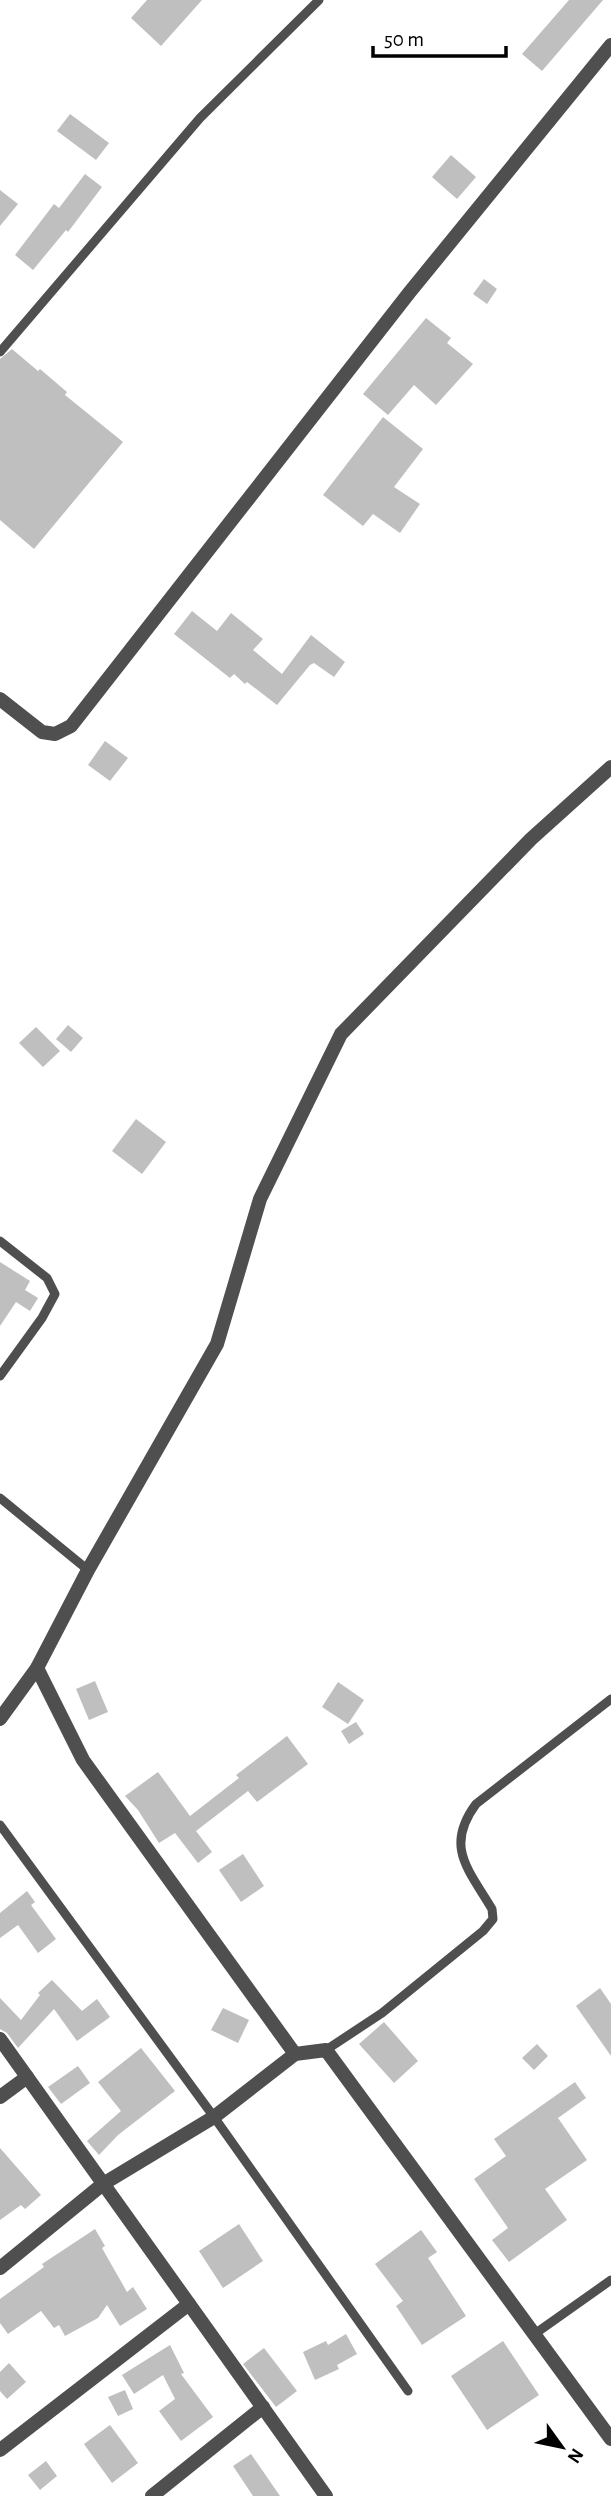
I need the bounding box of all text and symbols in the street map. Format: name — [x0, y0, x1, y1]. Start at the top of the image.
scale bar — [373, 14, 506, 58]
text: 50 m — [384, 29, 424, 50]
north arrow — [527, 2412, 597, 2482]
text: N — [563, 2445, 587, 2466]

